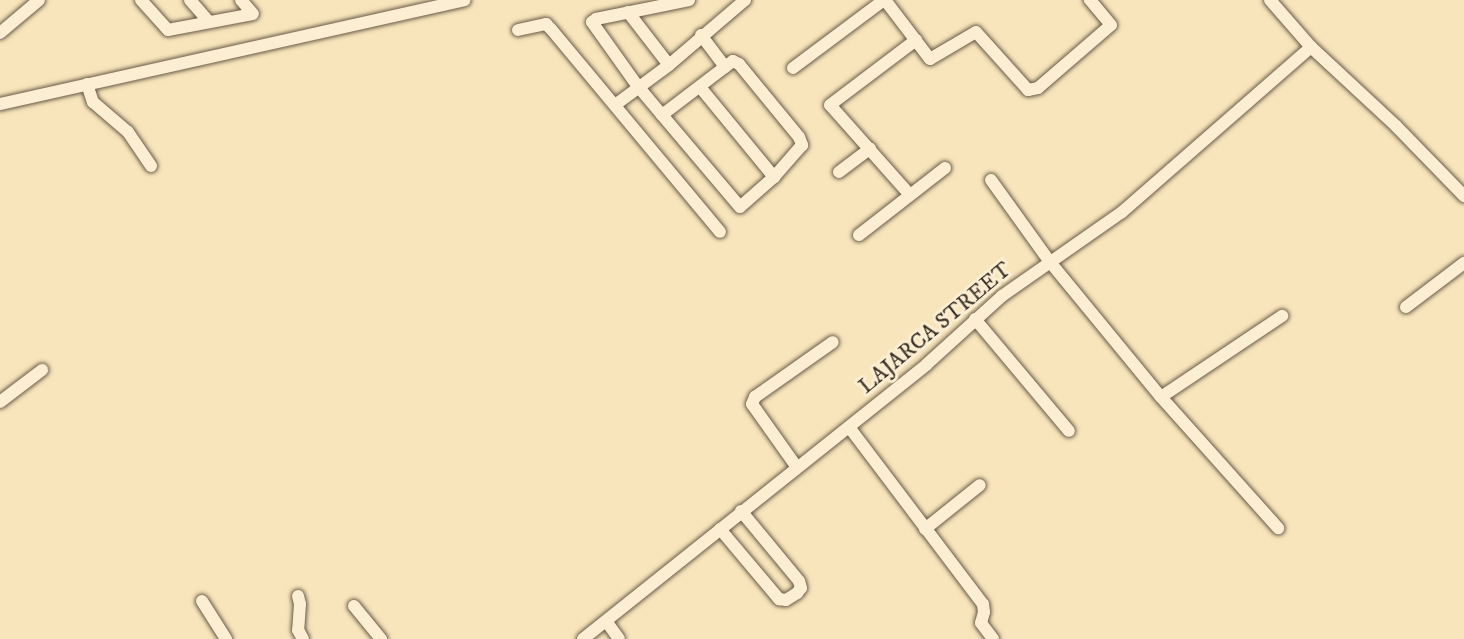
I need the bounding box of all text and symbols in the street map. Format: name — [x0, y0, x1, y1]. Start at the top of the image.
street label: LAJARCA STREET — [853, 257, 1017, 399]

